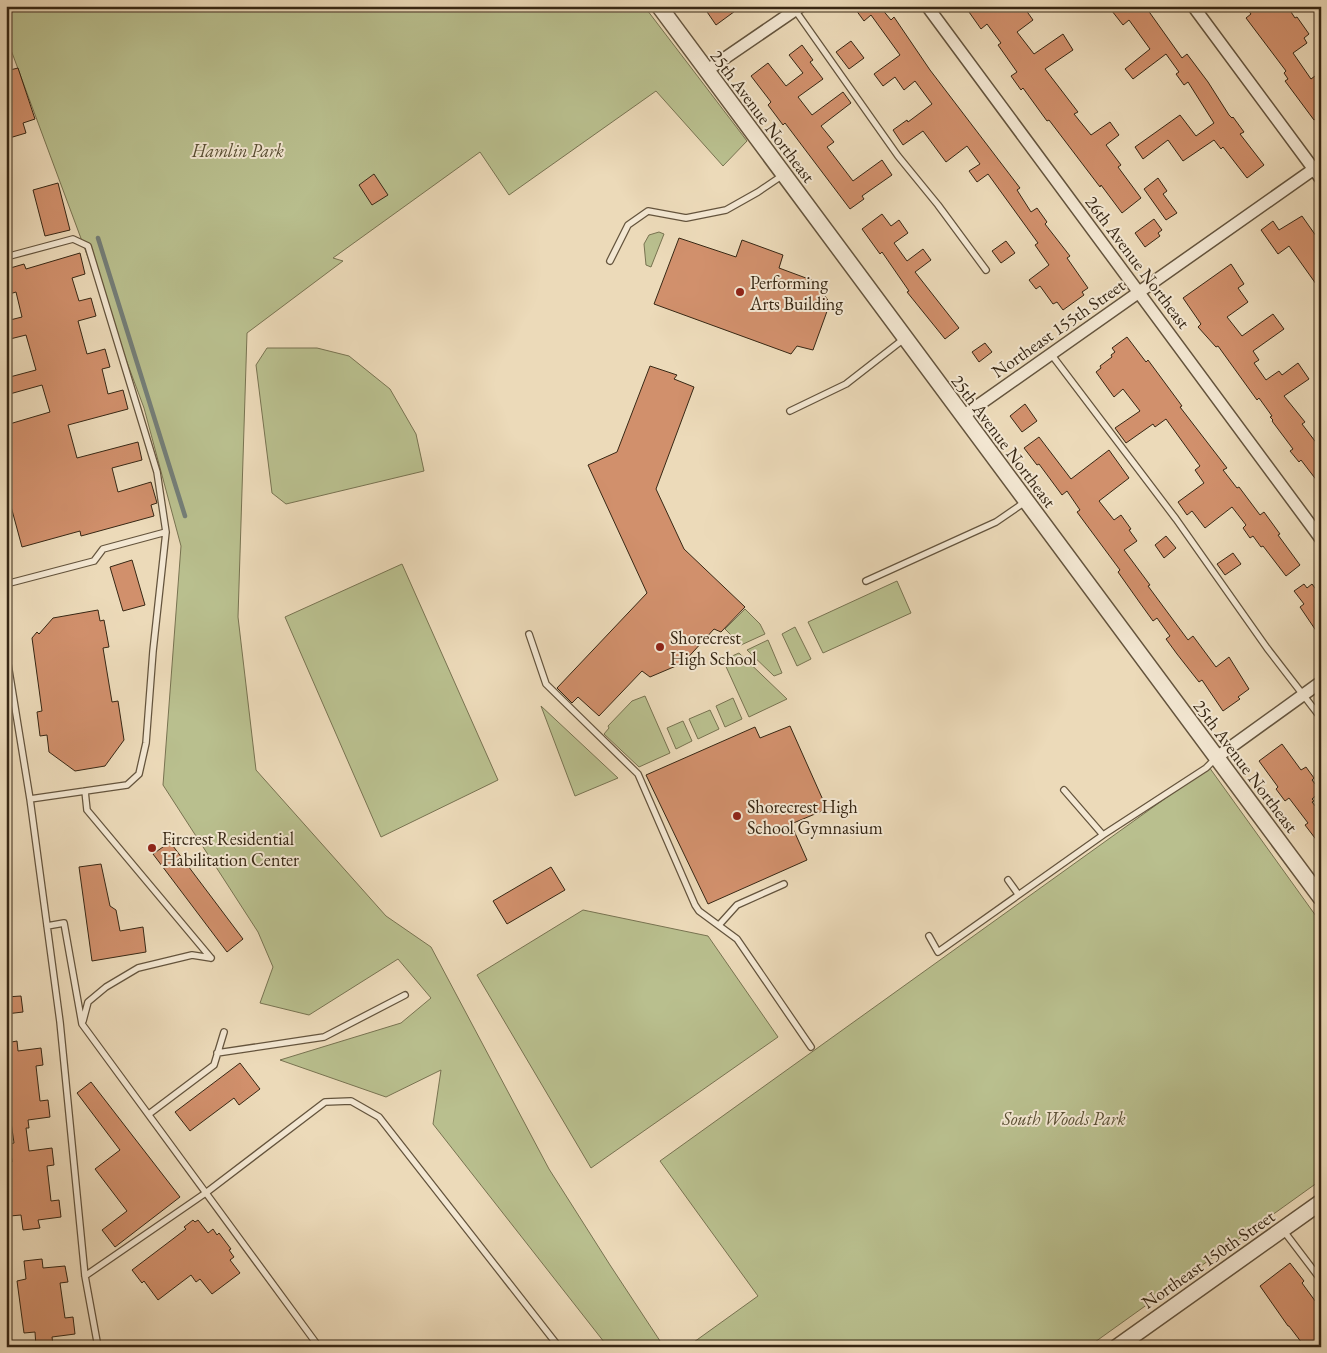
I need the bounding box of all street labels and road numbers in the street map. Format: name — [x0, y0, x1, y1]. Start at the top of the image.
street label: 25th Avenue Northeast — [705, 45, 821, 187]
street label: 26th Avenue Northeast — [1080, 191, 1196, 333]
street label: Northeast 155th Street — [987, 273, 1129, 383]
street label: 25th Avenue Northeast — [946, 370, 1062, 512]
street label: 25th Avenue Northeast — [1188, 695, 1304, 837]
street label: Northeast 150th Street — [1137, 1204, 1279, 1314]

